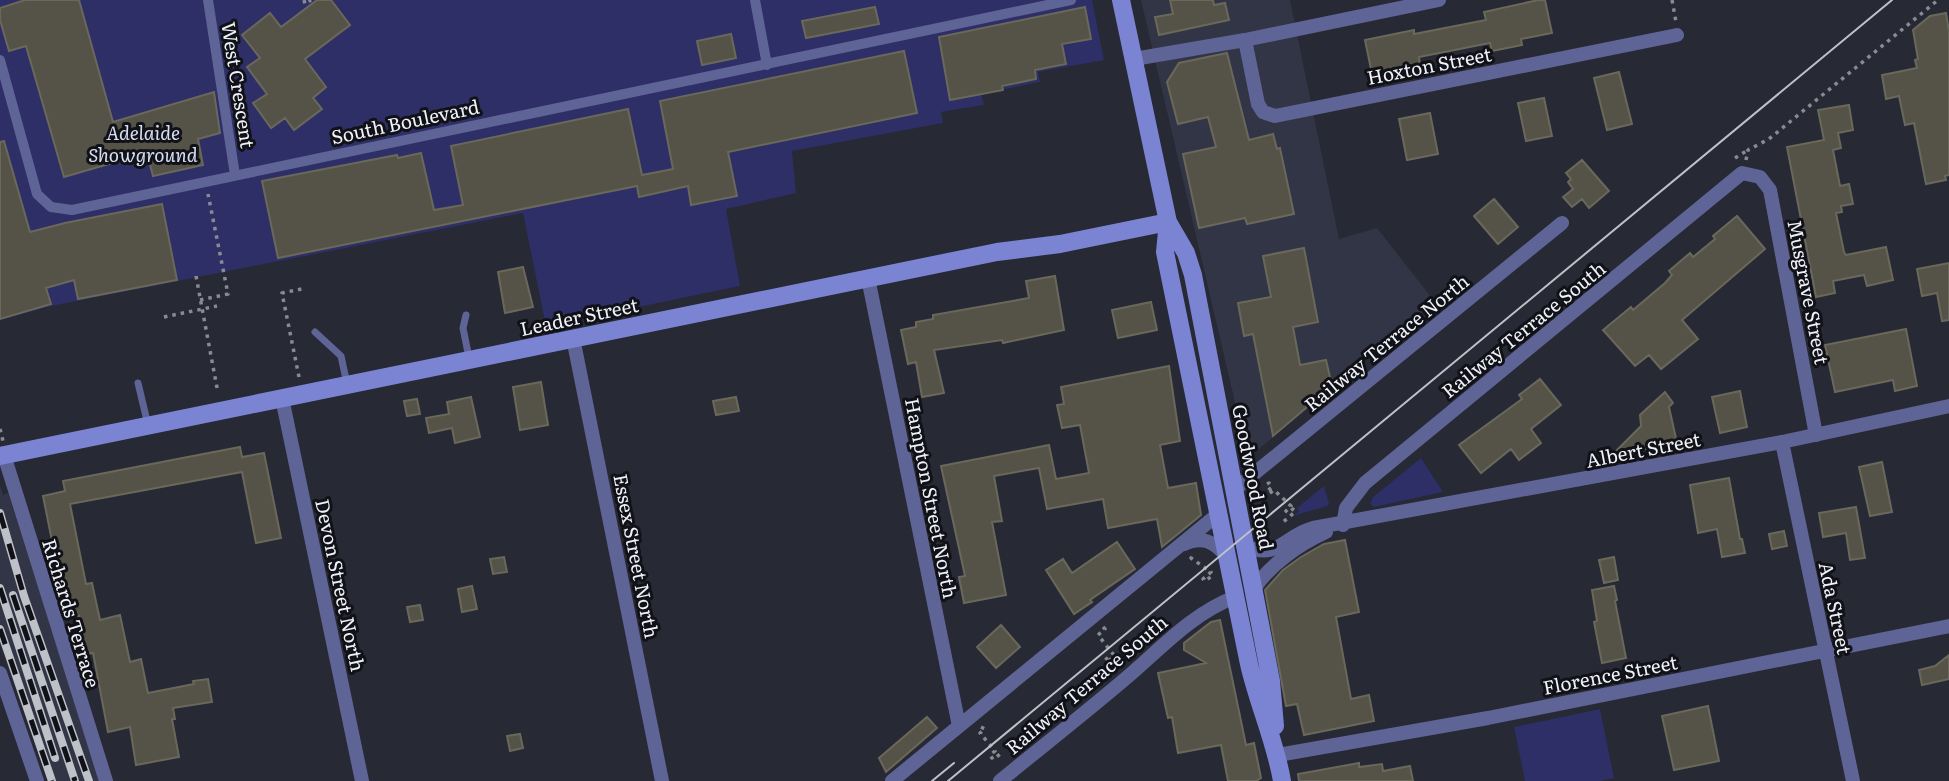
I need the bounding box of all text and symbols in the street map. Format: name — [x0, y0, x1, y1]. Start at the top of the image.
street label: West Crescent — [215, 20, 263, 150]
street label: Hoxton Street — [1364, 39, 1494, 91]
street label: South Boulevard — [328, 92, 482, 150]
park label: Adelaide Showground — [88, 118, 198, 168]
street label: Musgrave Street — [1781, 217, 1837, 367]
street label: Railway Terrace South — [1435, 254, 1611, 404]
street label: Railway Terrace North — [1298, 267, 1474, 417]
street label: Leader Street — [517, 290, 641, 342]
street label: Hampton Street North — [899, 395, 965, 601]
street label: Goodwood Road — [1226, 402, 1282, 553]
street label: Albert Street — [1583, 424, 1703, 474]
street label: Essex Street North — [607, 471, 667, 641]
street label: Devon Street North — [309, 496, 373, 674]
street label: Richards Terrace — [36, 535, 108, 691]
street label: Ada Street — [1813, 559, 1860, 657]
street label: Railway Terrace South — [999, 608, 1173, 760]
street label: Florence Street — [1540, 647, 1680, 701]

